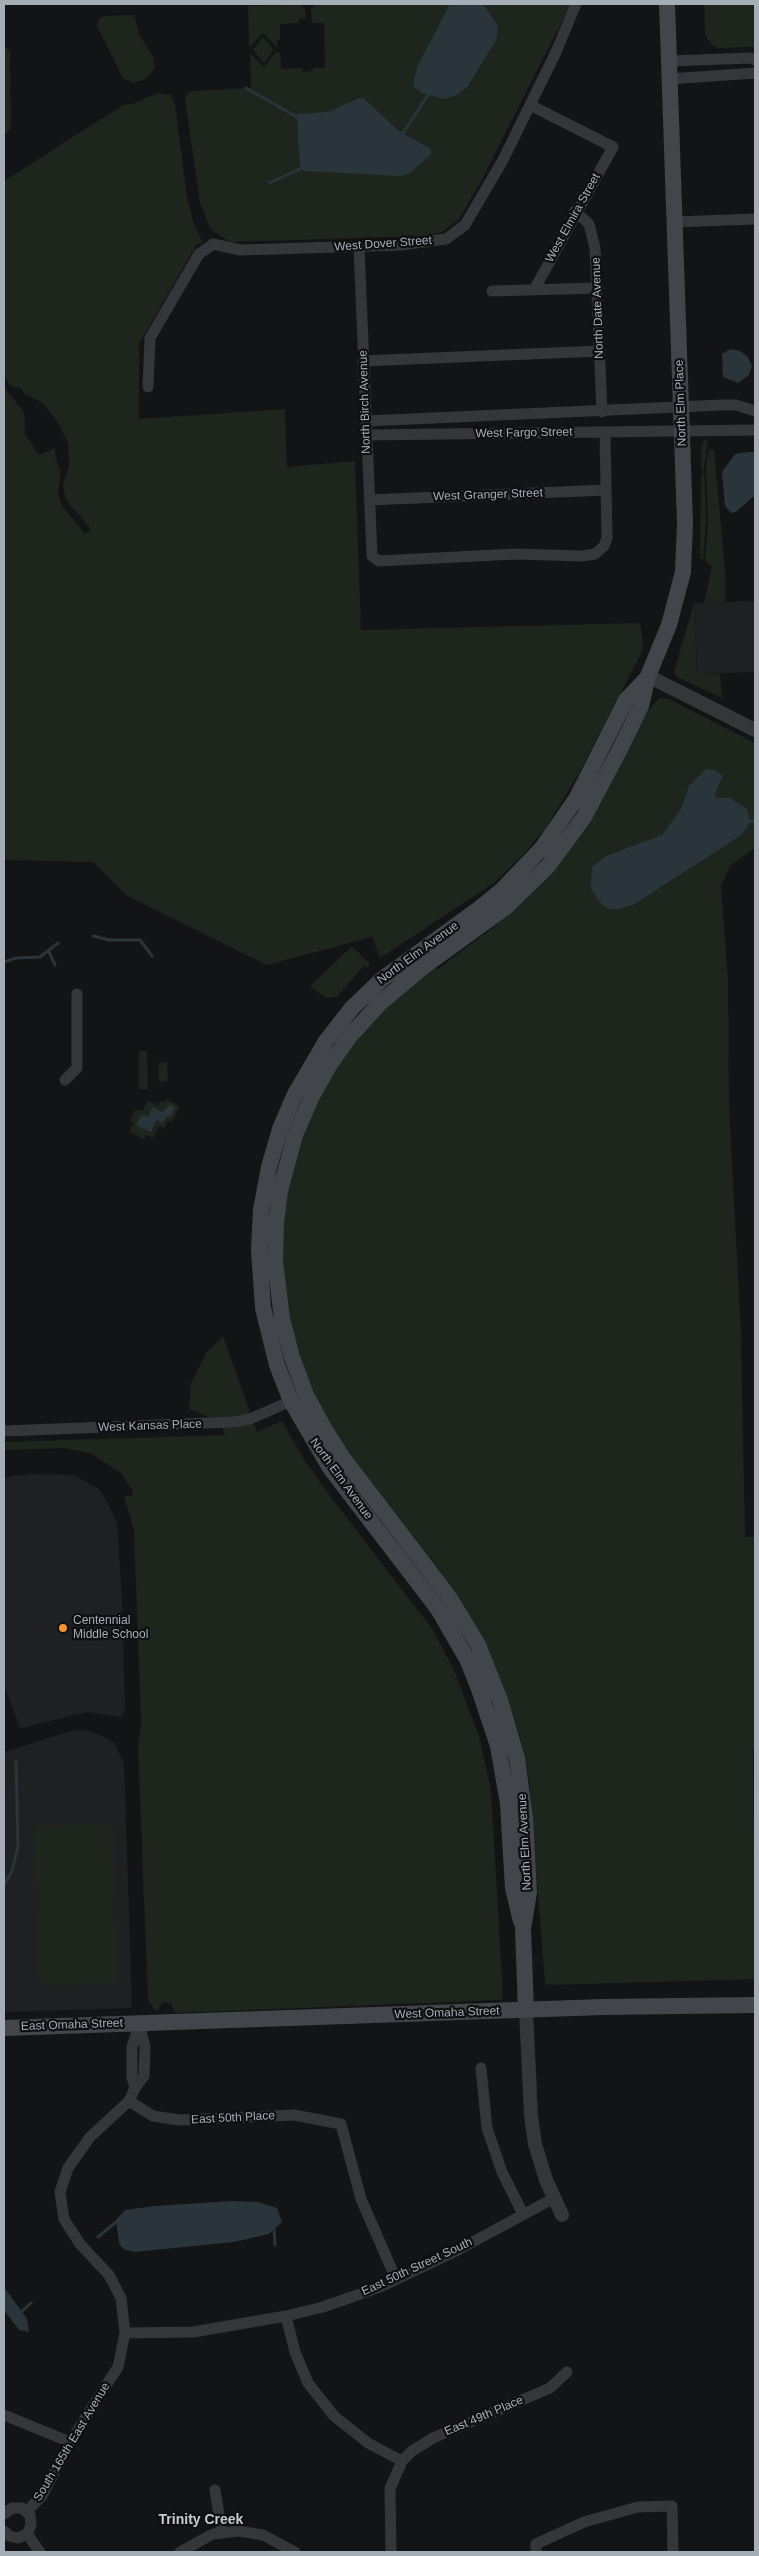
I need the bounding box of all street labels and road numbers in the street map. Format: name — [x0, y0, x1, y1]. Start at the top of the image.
street label: West Elmira Street — [543, 171, 603, 265]
street label: West Dover Street — [334, 233, 432, 255]
street label: North Date Avenue — [589, 257, 607, 359]
street label: North Birch Avenue — [356, 350, 374, 454]
street label: North Elm Place — [672, 359, 690, 447]
street label: West Fargo Street — [475, 425, 573, 441]
street label: West Granger Street — [433, 486, 543, 504]
street label: North Elm Avenue — [374, 919, 462, 987]
street label: West Kansas Place — [98, 1417, 202, 1435]
street label: North Elm Avenue — [307, 1435, 375, 1523]
street label: North Elm Avenue — [515, 1793, 535, 1891]
street label: West Omaha Street — [394, 2004, 500, 2022]
street label: East Omaha Street — [21, 2016, 123, 2034]
street label: East 50th Place — [191, 2109, 275, 2127]
street label: East 50th Street South — [359, 2235, 475, 2299]
street label: South 165th East Avenue — [31, 2380, 113, 2504]
street label: East 49th Place — [443, 2393, 525, 2439]

